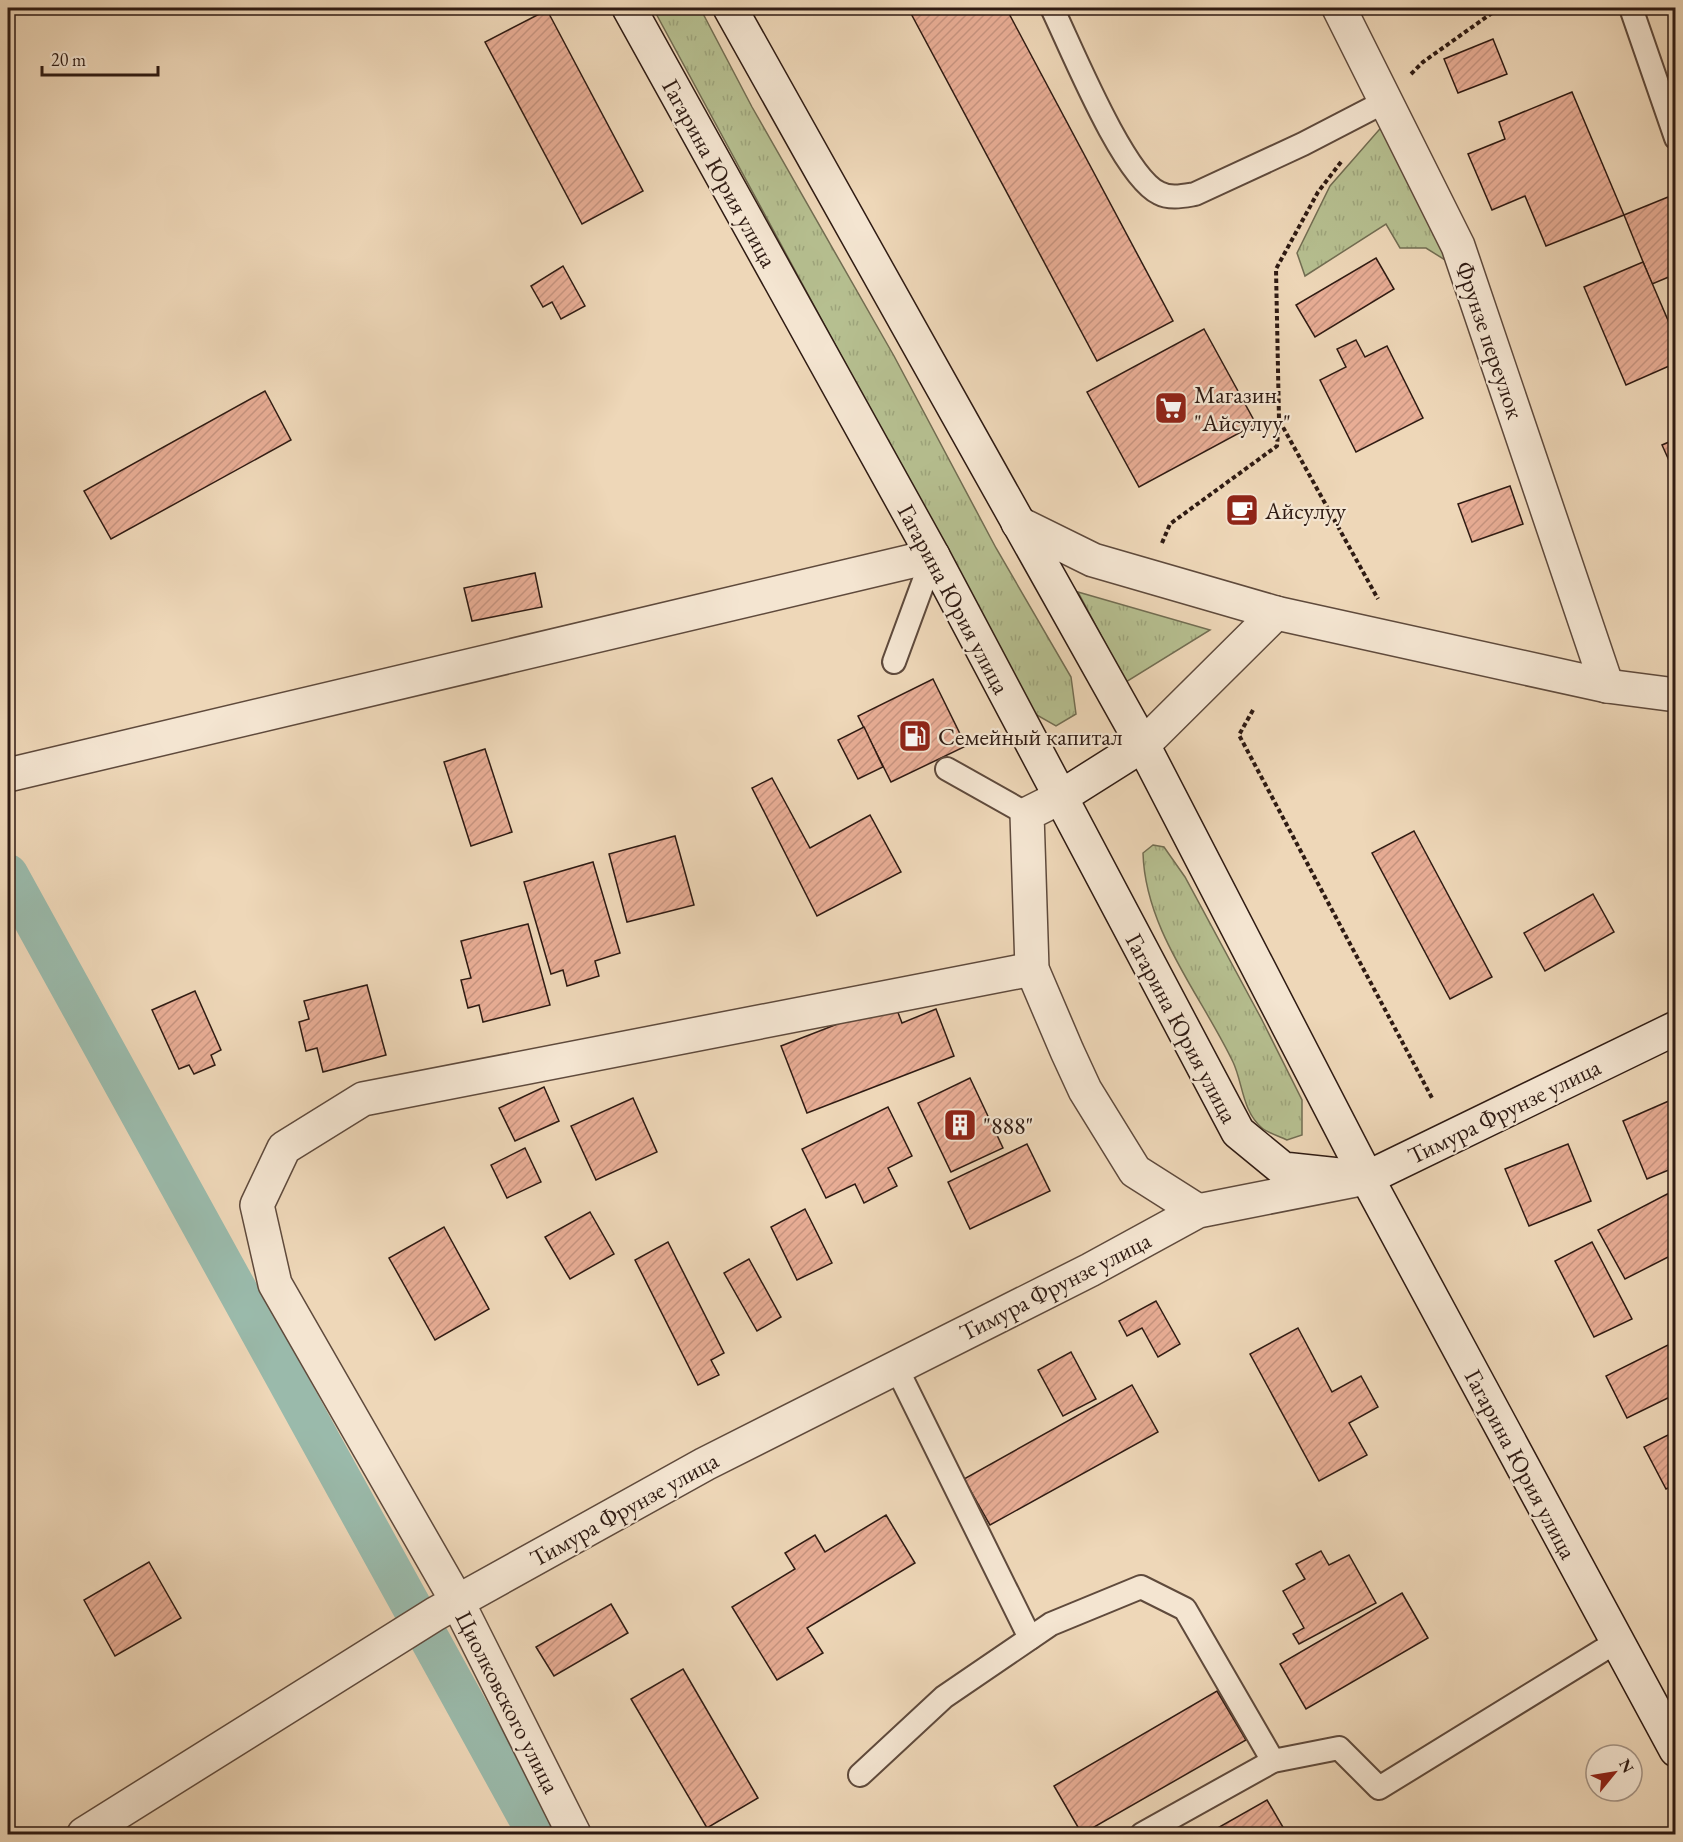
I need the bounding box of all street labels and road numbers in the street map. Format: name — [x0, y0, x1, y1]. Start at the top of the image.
street label: Гагарина Юрия улица — [655, 73, 785, 273]
street label: Фрунзе переулок — [1449, 257, 1532, 423]
street label: Гагарина Юрия улица — [891, 499, 1017, 700]
street label: Гагарина Юрия улица — [1119, 928, 1245, 1129]
street label: Тимура Фрунзе улица — [1402, 1051, 1606, 1171]
street label: Тимура Фрунзе улица — [954, 1224, 1156, 1348]
street label: Гагарина Юрия улица — [1458, 1364, 1584, 1565]
street label: Тимура Фрунзе улица — [524, 1444, 724, 1574]
street label: Циолковского улица — [449, 1606, 568, 1799]

